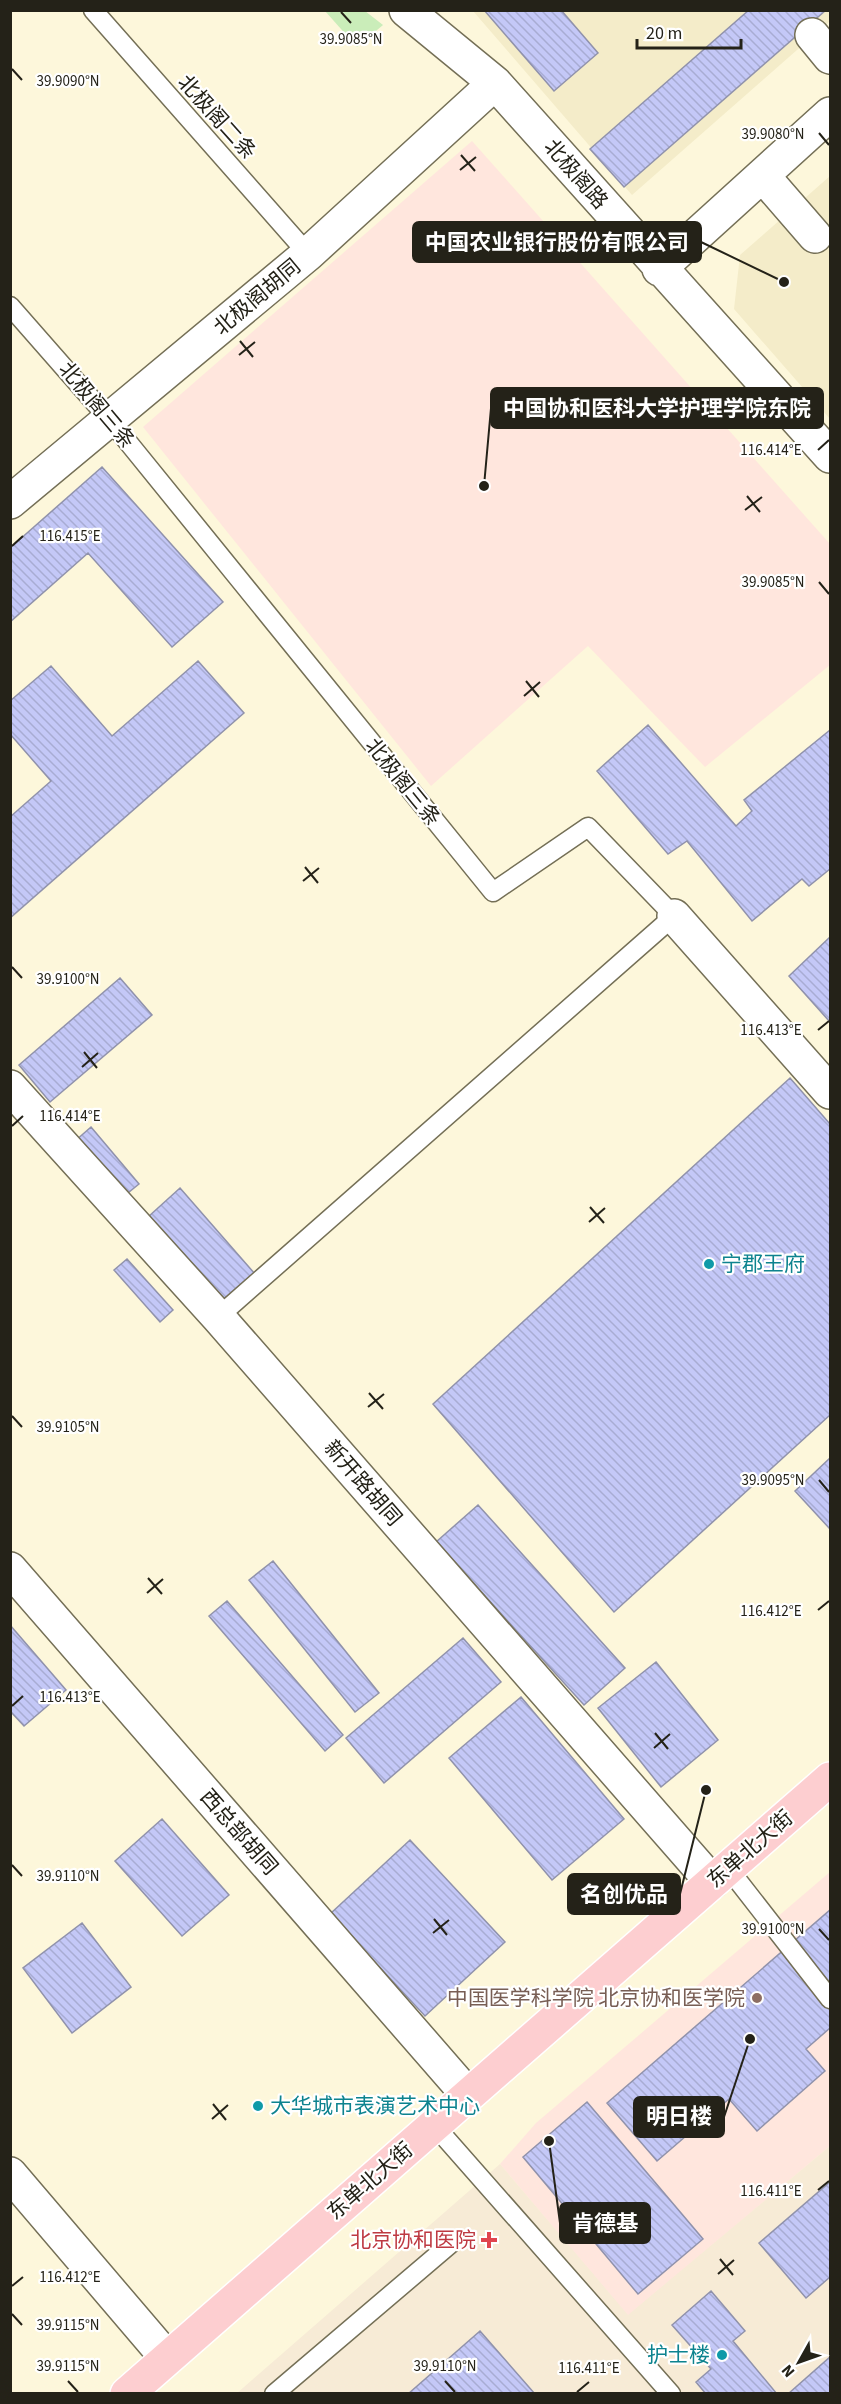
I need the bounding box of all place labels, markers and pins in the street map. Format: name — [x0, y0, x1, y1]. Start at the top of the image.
callout: 中国农业银行股份有限公司 — [413, 222, 701, 262]
callout: 中国协和医科大学护理学院东院 — [491, 388, 823, 428]
place label: 宁郡王府 — [721, 1249, 805, 1279]
marker: 宁郡王府 — [702, 1257, 716, 1271]
callout: 名创优品 — [568, 1874, 680, 1914]
place label: 中国医学科学院 北京协和医学院 — [447, 1983, 745, 2013]
marker: 中国医学科学院 北京协和医学院 — [750, 1991, 764, 2005]
place label: 大华城市表演艺术中心 — [270, 2091, 480, 2121]
callout: 明日楼 — [634, 2097, 724, 2137]
marker: 大华城市表演艺术中心 — [251, 2099, 265, 2113]
callout: 肯德基 — [560, 2203, 650, 2243]
place label: 北京协和医院 — [350, 2225, 476, 2255]
marker: 北京协和医院 — [480, 2231, 498, 2249]
place label: 护士楼 — [647, 2340, 710, 2370]
marker: 护士楼 — [715, 2348, 729, 2362]

